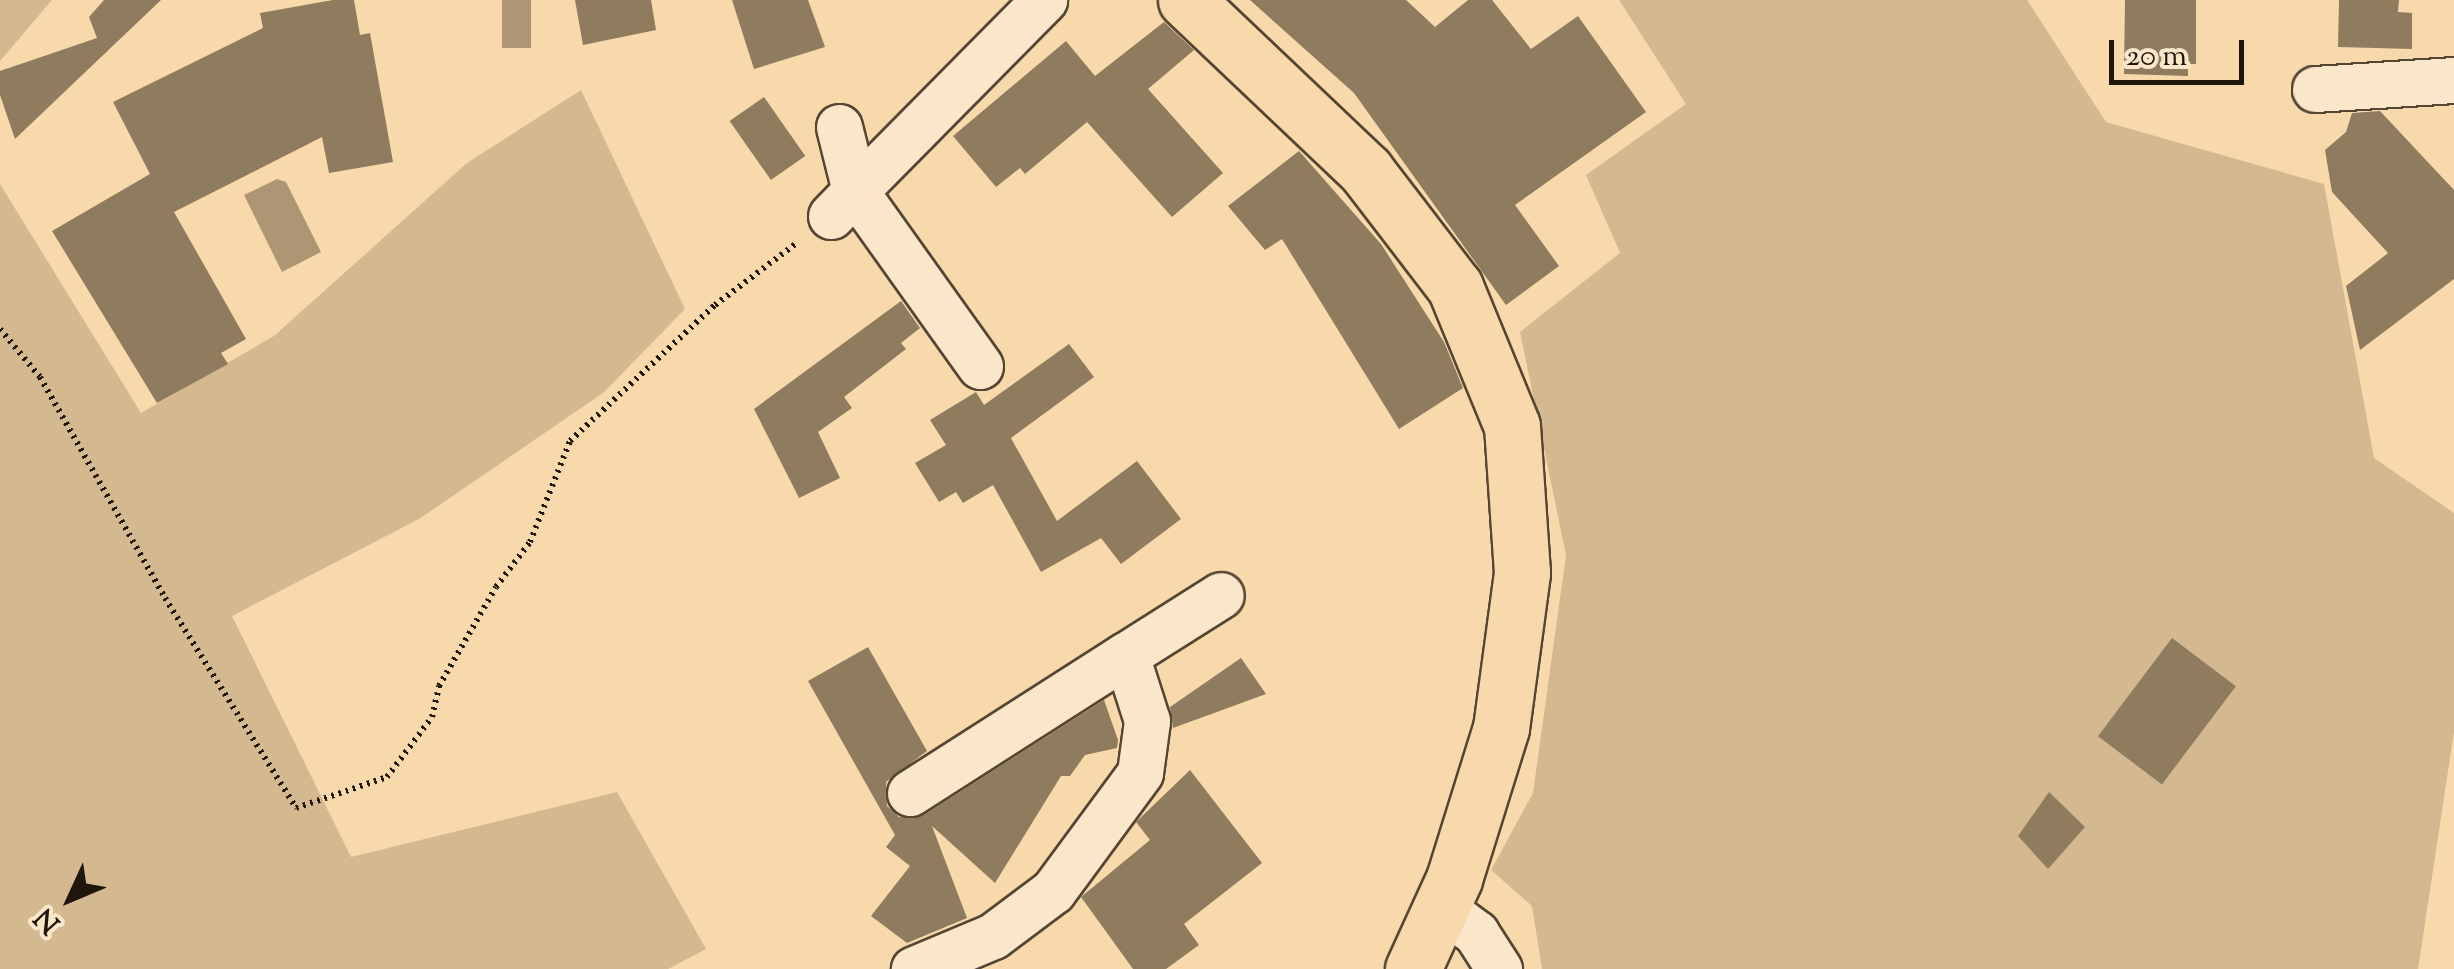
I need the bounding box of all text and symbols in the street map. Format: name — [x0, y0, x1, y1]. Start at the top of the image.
scale bar — [2114, 20, 2249, 82]
text: 20 m — [2126, 36, 2187, 79]
north arrow — [20, 849, 120, 949]
text: N — [26, 898, 71, 942]

